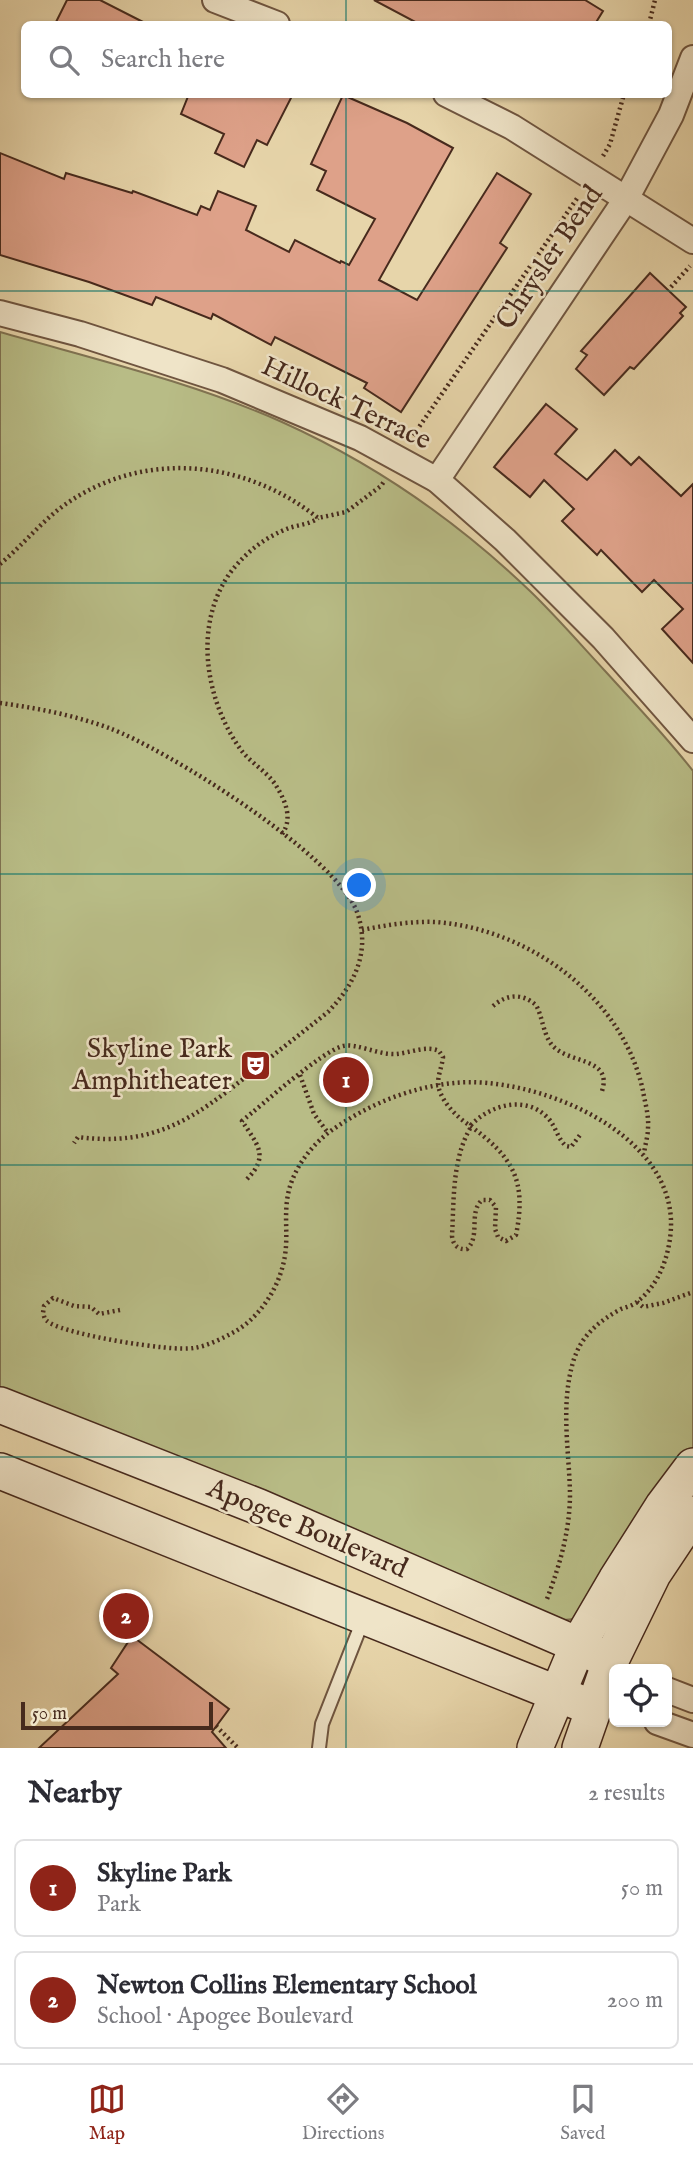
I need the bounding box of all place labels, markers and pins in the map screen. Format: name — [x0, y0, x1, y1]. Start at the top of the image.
place label: Skyline Park Amphitheater — [71, 1032, 233, 1099]
theatre icon: Skyline Park Amphitheater — [238, 1048, 272, 1082]
pin: 1 — [323, 1054, 369, 1106]
pin: 2 — [103, 1590, 149, 1642]

